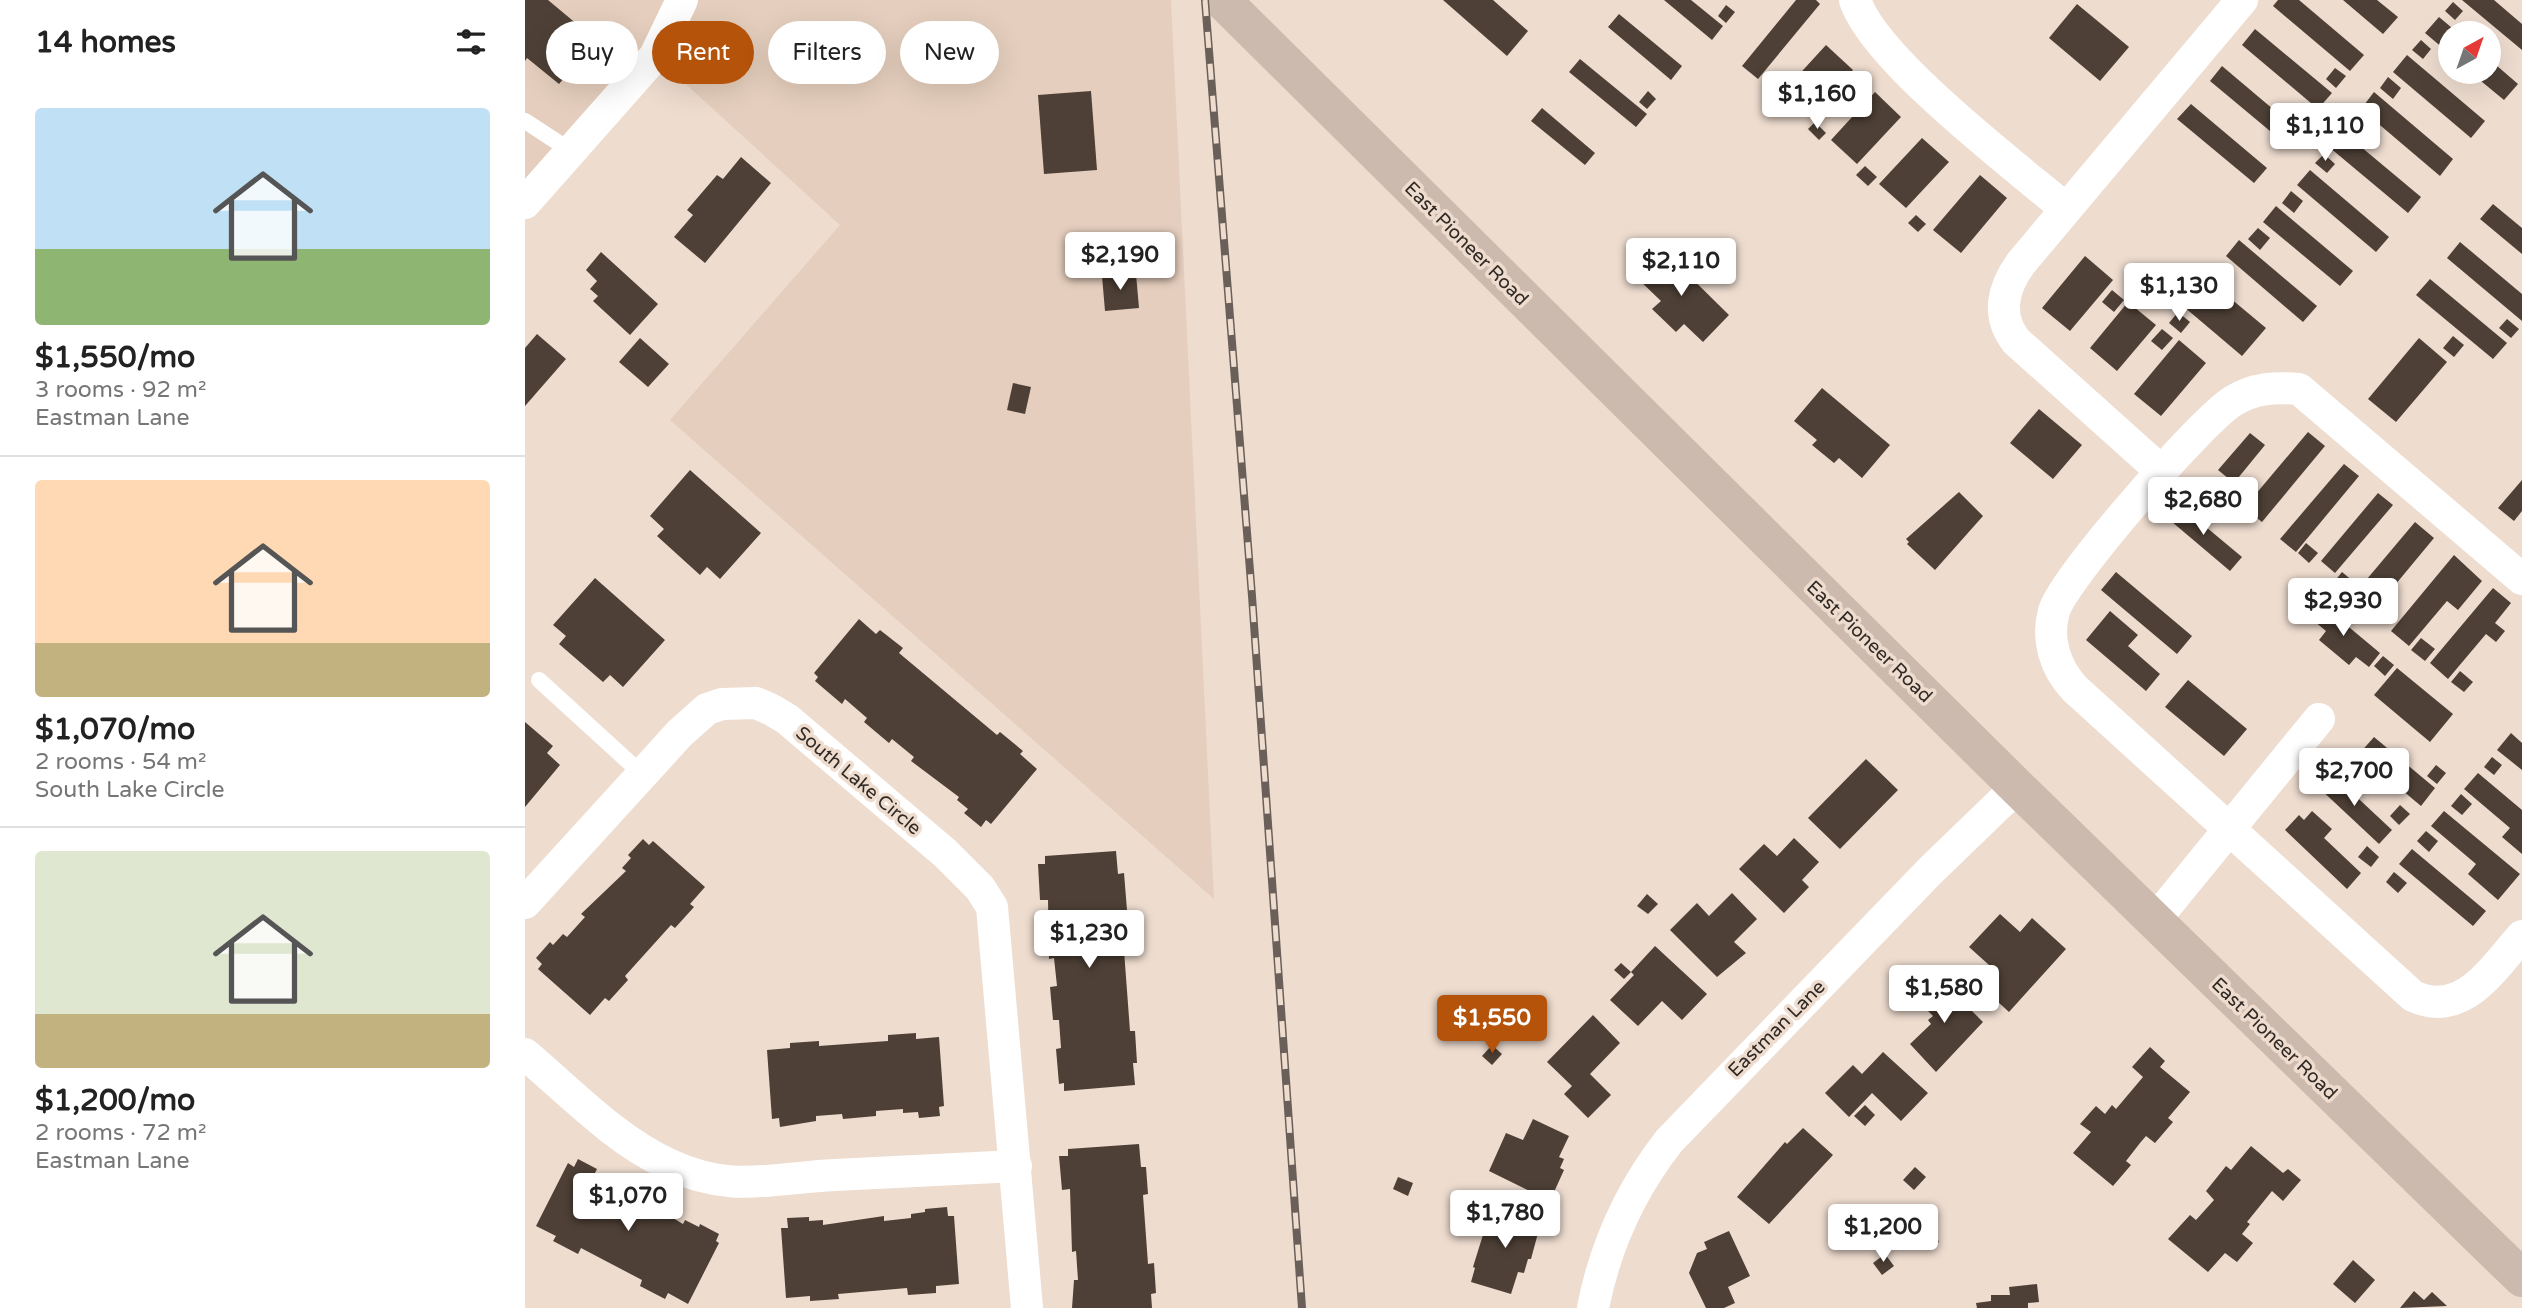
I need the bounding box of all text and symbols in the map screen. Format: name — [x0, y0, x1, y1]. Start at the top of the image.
chip: Buy — [546, 21, 638, 84]
chip: Rent — [652, 21, 754, 84]
chip: Filters — [768, 21, 886, 84]
chip: New — [900, 21, 999, 84]
north arrow — [2438, 21, 2501, 84]
map controls — [2438, 21, 2501, 84]
icon: filters — [452, 23, 490, 61]
text: 14 homes — [35, 24, 176, 61]
pin: $1,160 — [1760, 72, 1874, 131]
text: $1,160 — [1778, 80, 1856, 108]
pin: $1,110 — [2268, 104, 2382, 163]
text: $1,110 — [2286, 112, 2364, 140]
icon: home — [200, 153, 326, 279]
street label: East Pioneer Road — [1400, 177, 1533, 310]
pin: $2,190 — [1063, 232, 1177, 292]
pin: $2,110 — [1624, 238, 1738, 298]
text: $2,190 — [1081, 241, 1159, 269]
text: $2,110 — [1642, 247, 1720, 275]
pin: $1,130 — [2122, 264, 2236, 323]
text: $1,130 — [2140, 272, 2218, 300]
text: $1,550/mo — [35, 339, 195, 376]
text: 3 rooms · 92 m² — [35, 376, 206, 404]
text: Eastman Lane — [35, 404, 189, 432]
pin: $2,680 — [2146, 477, 2260, 537]
text: $2,680 — [2164, 486, 2242, 514]
icon: home — [200, 525, 326, 651]
street label: East Pioneer Road — [1802, 576, 1937, 707]
pin: $2,930 — [2286, 578, 2400, 638]
text: $2,930 — [2304, 587, 2382, 615]
text: $1,070/mo — [35, 711, 195, 748]
street label: South Lake Circle — [791, 722, 925, 840]
text: 2 rooms · 54 m² — [35, 748, 206, 776]
pin: $2,700 — [2297, 748, 2411, 808]
text: $2,700 — [2315, 757, 2393, 785]
text: South Lake Circle — [35, 776, 225, 804]
icon: home — [200, 896, 326, 1022]
pin: $1,230 — [1032, 911, 1146, 970]
text: $1,230 — [1050, 919, 1128, 947]
pin: $1,580 — [1887, 965, 2001, 1025]
street label: East Pioneer Road — [2207, 973, 2342, 1104]
text: $1,580 — [1905, 974, 1983, 1002]
street label: Eastman Lane — [1724, 976, 1830, 1082]
pin: $1,550 — [1435, 996, 1549, 1055]
text: $1,550 — [1453, 1004, 1531, 1032]
text: $1,200/mo — [35, 1082, 195, 1119]
text: 2 rooms · 72 m² — [35, 1119, 206, 1147]
text: Eastman Lane — [35, 1147, 189, 1175]
pin: $1,070 — [571, 1174, 685, 1233]
text: $1,070 — [589, 1182, 667, 1210]
pin: $1,780 — [1448, 1190, 1562, 1250]
text: $1,780 — [1466, 1199, 1544, 1227]
pin: $1,200 — [1826, 1204, 1940, 1264]
text: $1,200 — [1844, 1213, 1922, 1241]

